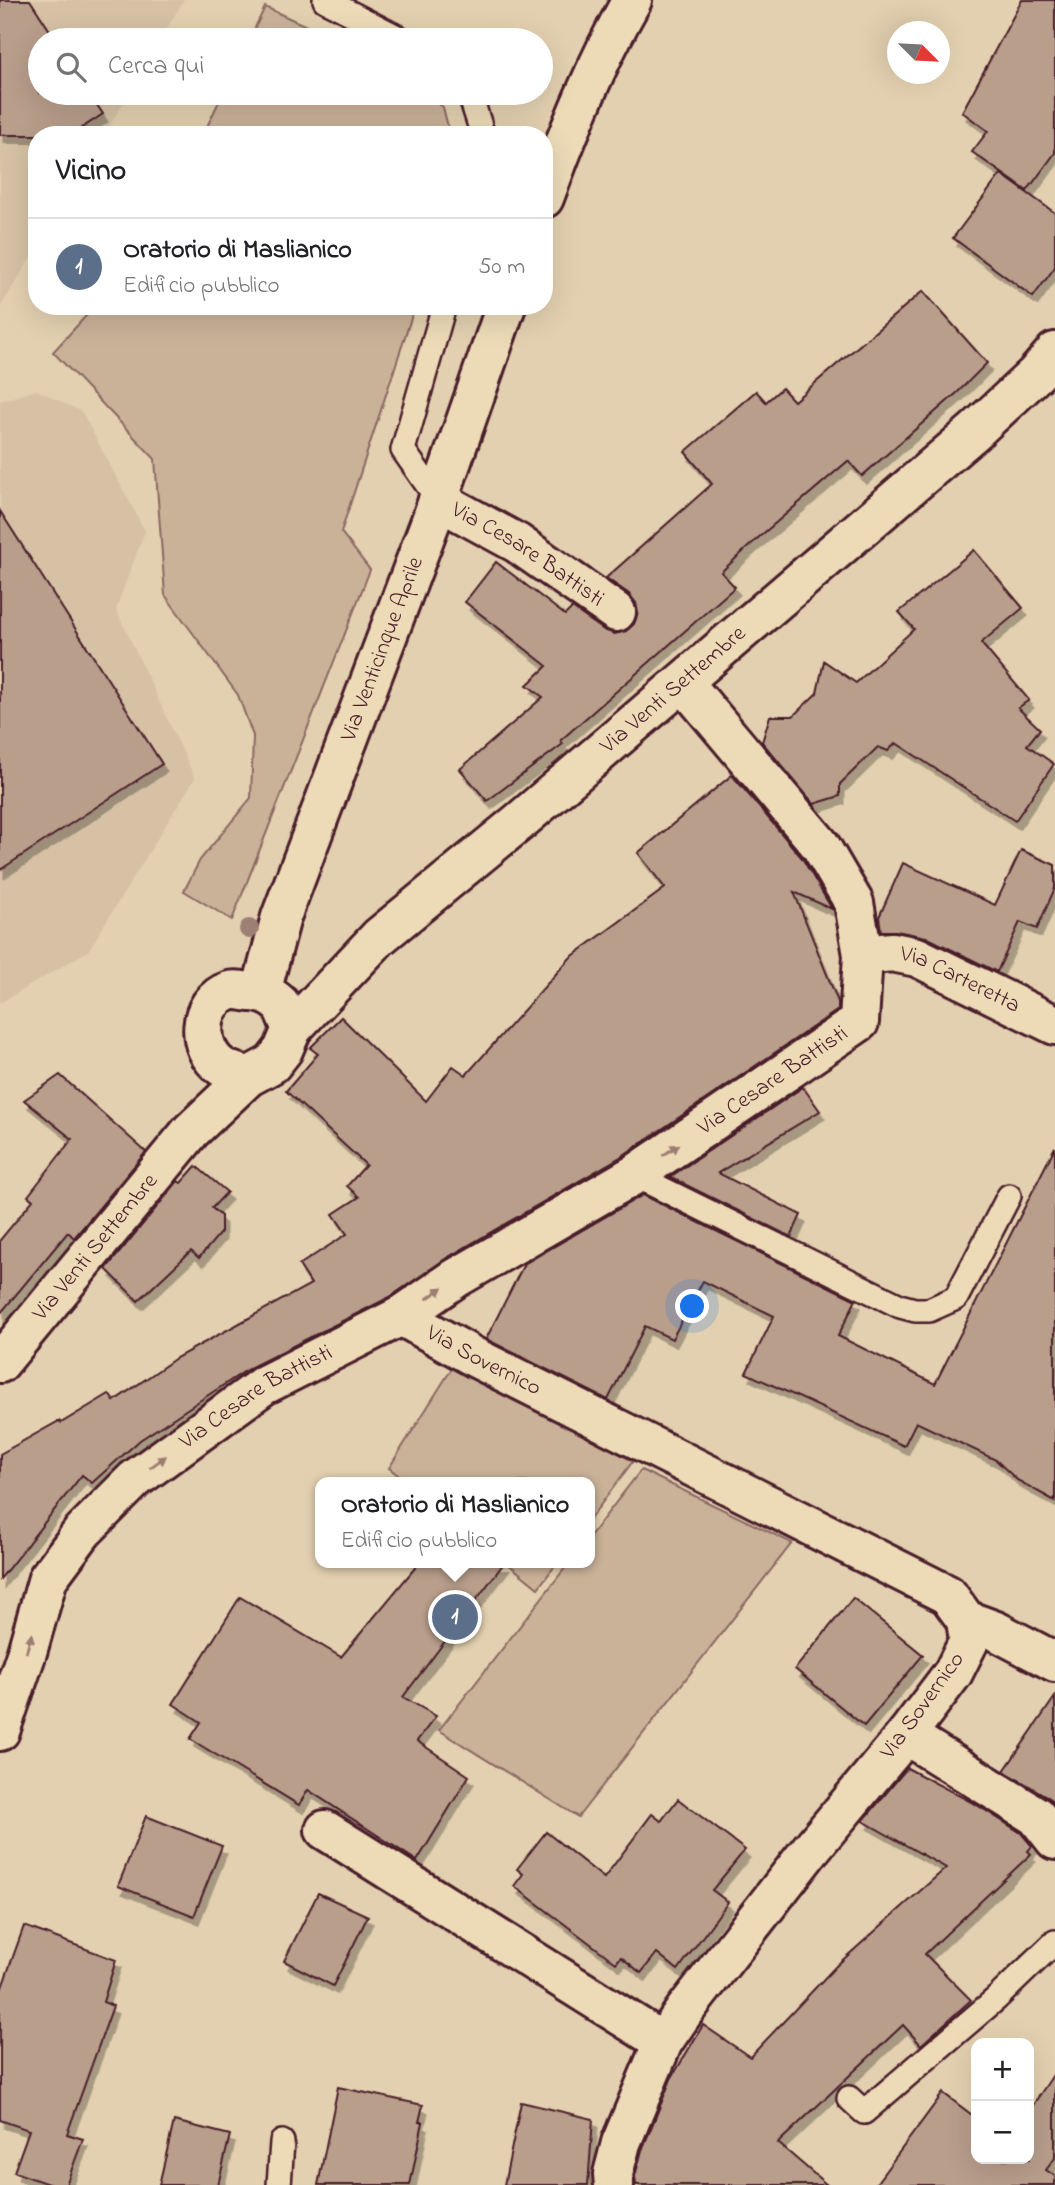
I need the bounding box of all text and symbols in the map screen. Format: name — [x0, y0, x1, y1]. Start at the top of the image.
north arrow — [887, 21, 950, 84]
search box — [28, 28, 553, 105]
icon: search — [52, 48, 90, 86]
text: Cerca qui — [108, 48, 204, 86]
text: Vicino — [56, 150, 126, 194]
text: Oratorio di Maslianico — [123, 232, 352, 270]
text: 1 — [75, 251, 83, 284]
text: 50 m — [478, 251, 525, 284]
text: Edificio pubblico — [123, 270, 280, 303]
street label: Via Cesare Battisti — [444, 493, 611, 615]
street label: Via Venticinque Aprile — [332, 551, 433, 747]
street label: Via Venti Settembre — [592, 617, 754, 762]
street label: Via Carteretta — [897, 937, 1026, 1022]
street label: Via Cesare Battisti — [690, 1018, 855, 1144]
one-way arrow — [661, 1143, 681, 1156]
street label: Via Venti Settembre — [24, 1166, 167, 1329]
one-way arrow — [426, 1286, 444, 1300]
your location — [675, 1289, 709, 1323]
street label: Via Sovernico — [419, 1316, 547, 1405]
street label: Via Cesare Battisti — [172, 1337, 338, 1458]
one-way arrow — [149, 1456, 167, 1470]
popup — [315, 1477, 595, 1568]
text: Oratorio di Maslianico — [341, 1487, 569, 1525]
text: Edificio pubblico — [341, 1525, 497, 1558]
pin: 1 — [432, 1591, 478, 1643]
one-way arrow — [25, 1632, 35, 1653]
street label: Via Sovernico — [872, 1645, 973, 1767]
map controls — [971, 2038, 1034, 2164]
button: + — [971, 2038, 1034, 2101]
button: − — [971, 2101, 1034, 2164]

